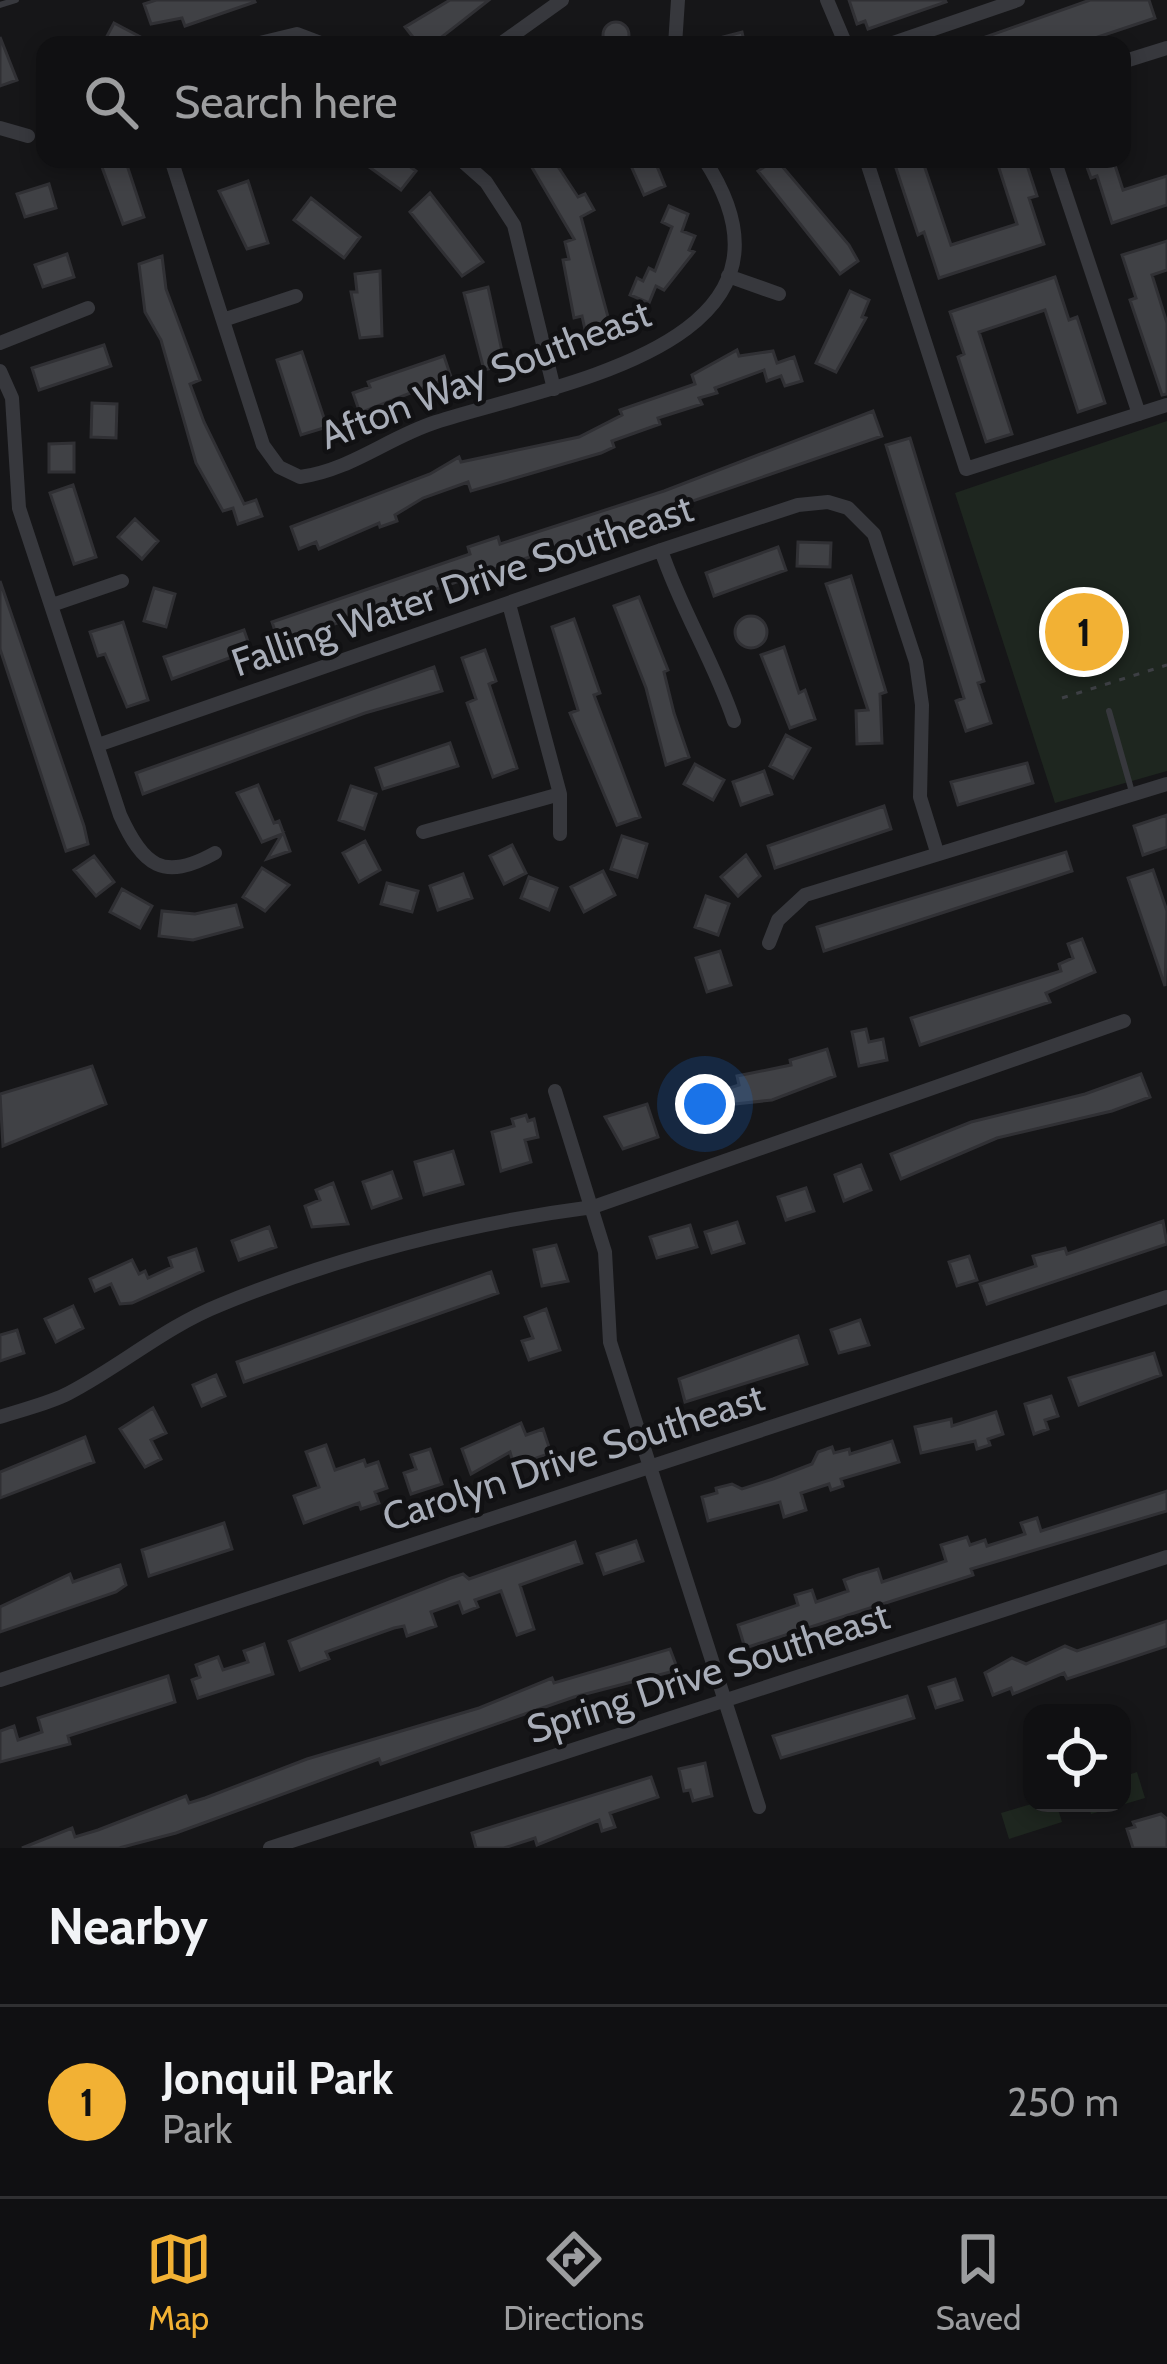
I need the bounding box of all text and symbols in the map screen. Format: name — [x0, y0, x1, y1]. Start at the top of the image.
search box — [36, 36, 1131, 168]
icon: search — [78, 69, 144, 135]
text: Search here — [174, 75, 398, 129]
street label: Afton Way Southeast — [313, 289, 657, 459]
street label: Falling Water Drive Southeast — [225, 483, 699, 687]
pin: 1 — [1045, 587, 1123, 677]
your location — [675, 1074, 735, 1134]
street label: Carolyn Drive Southeast — [376, 1373, 770, 1541]
street label: Spring Drive Southeast — [521, 1591, 895, 1753]
map controls — [1023, 1704, 1131, 1812]
button: locate — [1023, 1704, 1131, 1812]
text: Nearby — [48, 1895, 208, 1957]
text: Jonquil Park — [162, 2051, 393, 2105]
text: 1 — [80, 2078, 94, 2126]
text: 250 m — [1007, 2078, 1119, 2126]
text: Park — [162, 2105, 232, 2153]
tab: Map — [146, 2226, 212, 2338]
tab: Directions — [503, 2226, 644, 2338]
tab: Saved — [936, 2226, 1021, 2338]

